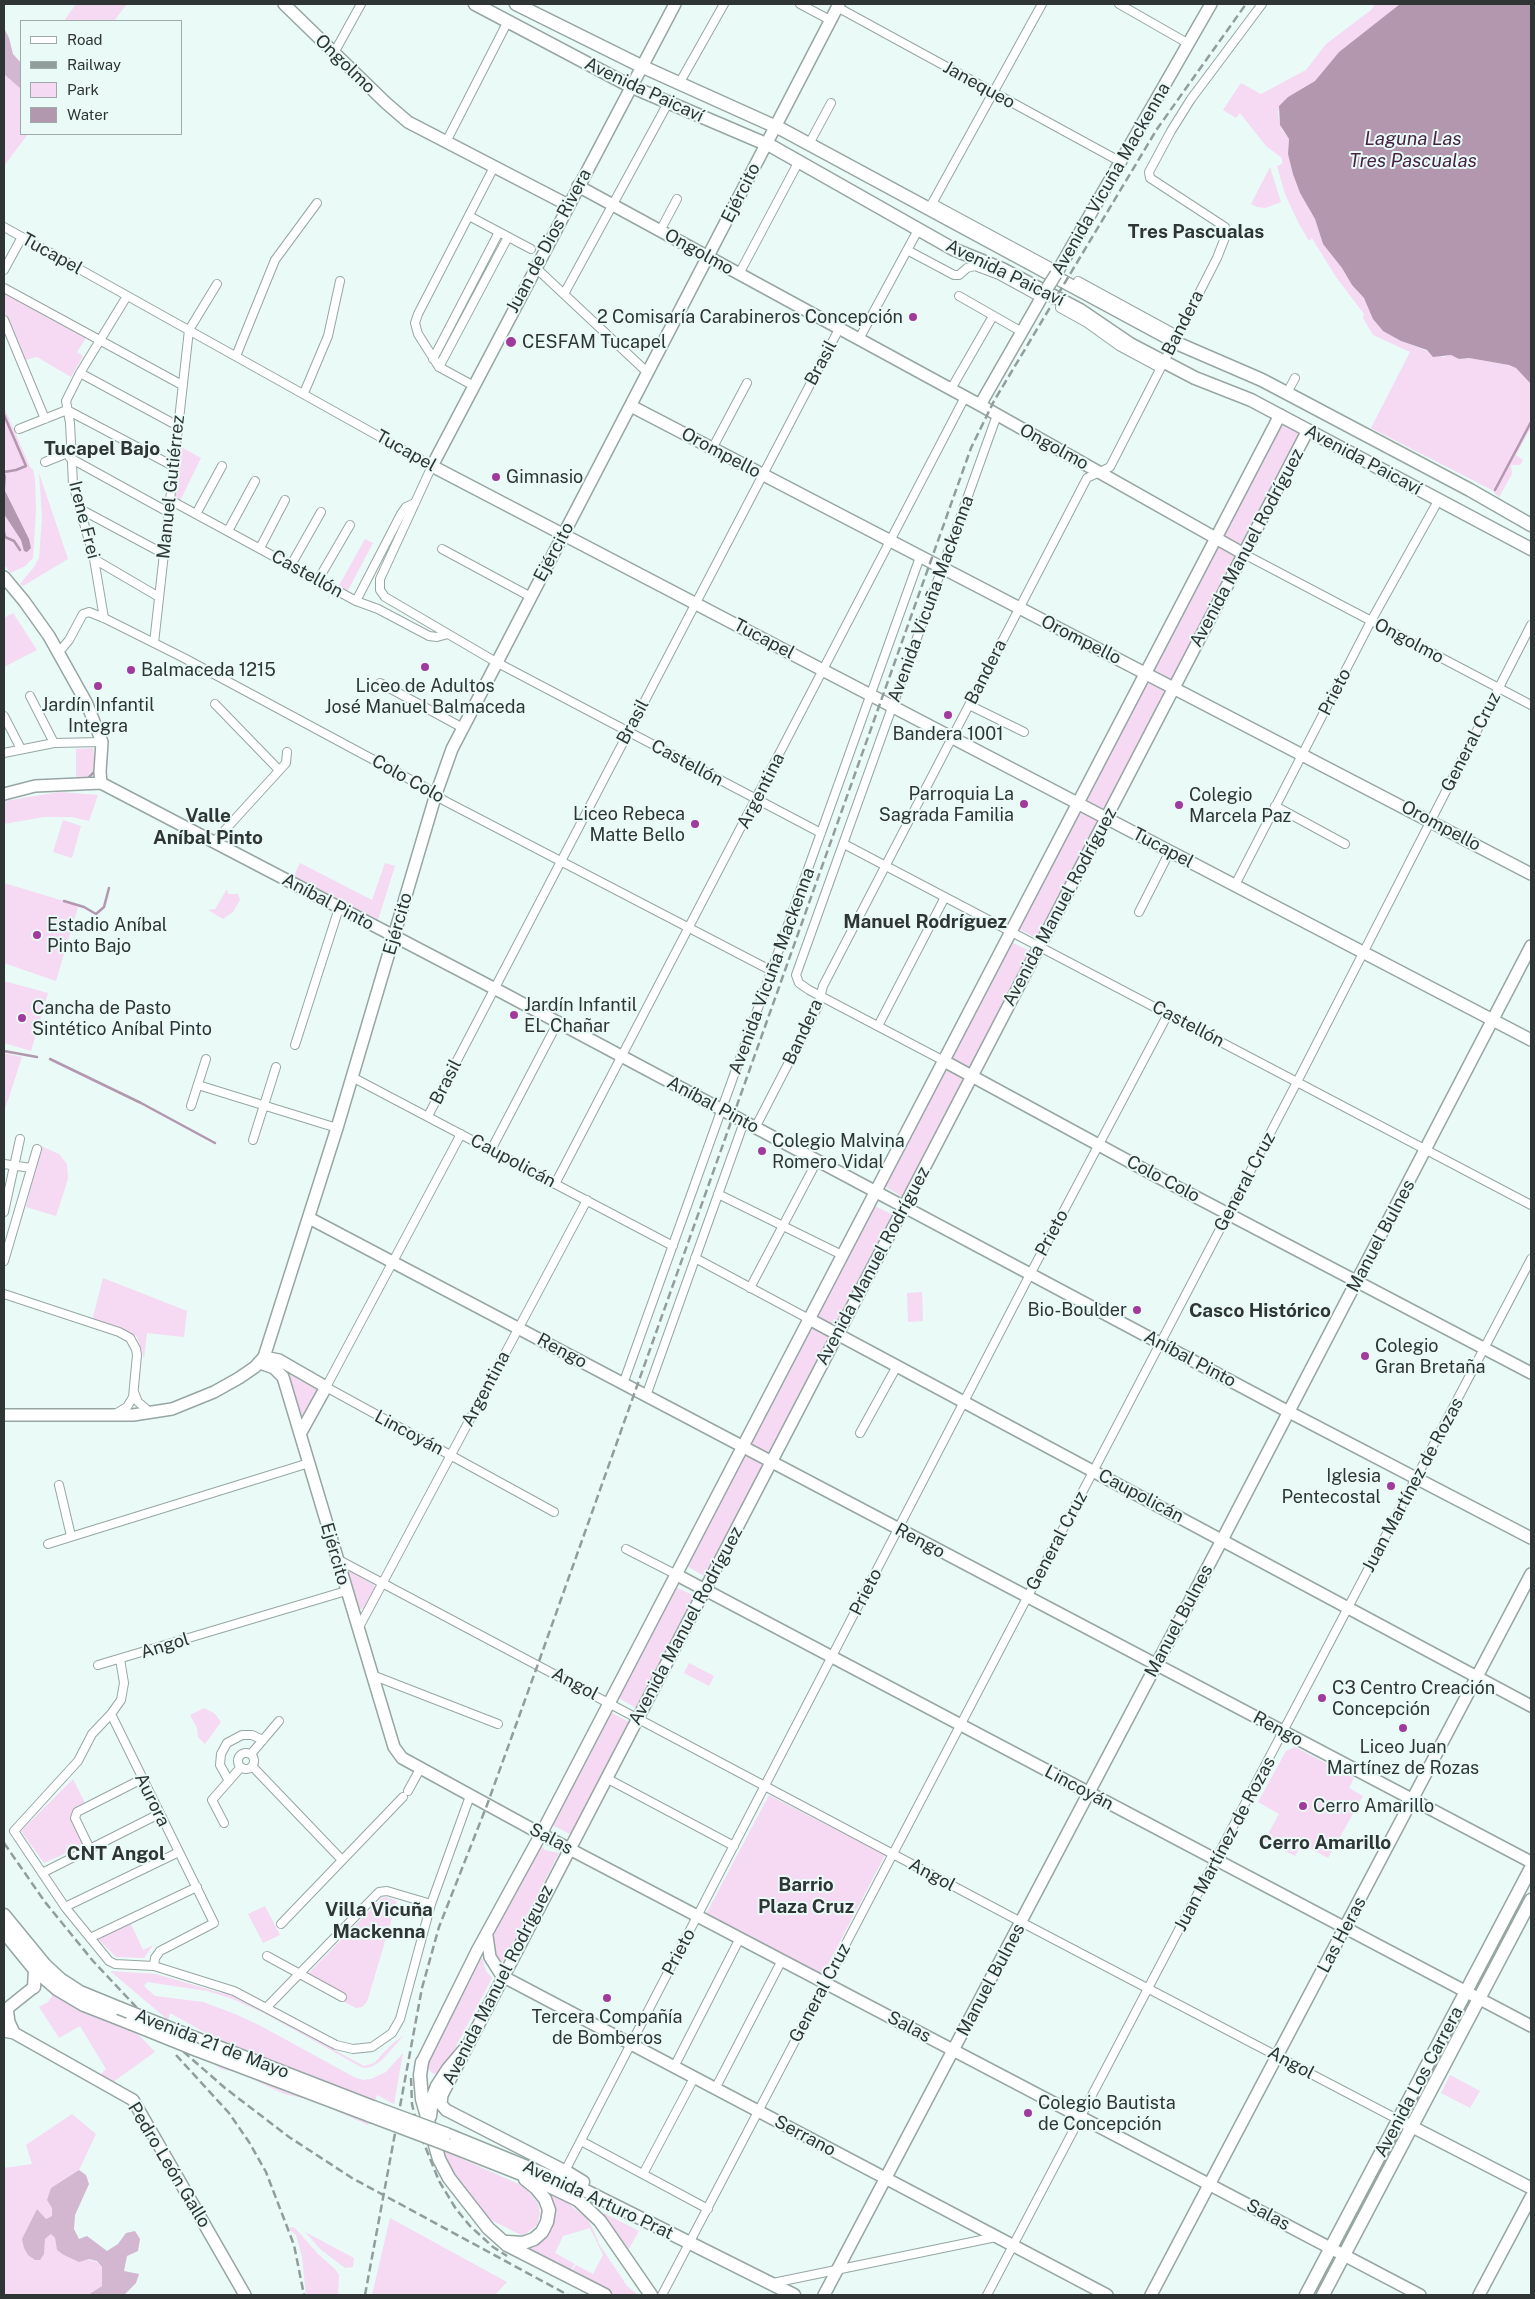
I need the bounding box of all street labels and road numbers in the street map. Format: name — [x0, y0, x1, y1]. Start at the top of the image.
street label: Ongolmo — [310, 30, 380, 98]
street label: Avenida Paicaví — [581, 53, 707, 127]
street label: Janequeo — [939, 56, 1019, 114]
street label: Avenida Vicuña Mackenna — [1047, 79, 1175, 279]
street label: Ejército — [717, 160, 765, 226]
street label: Juan de Dios Rivera — [502, 165, 596, 317]
street label: Ongolmo — [661, 224, 737, 280]
street label: Tucapel — [18, 229, 86, 279]
street label: Avenida Paicaví — [942, 235, 1068, 311]
street label: Bandera — [1157, 287, 1209, 359]
street label: Brasil — [800, 337, 842, 389]
street label: Manuel Gutiérrez — [153, 414, 189, 560]
street label: Ongolmo — [1016, 419, 1092, 475]
street label: Avenida Paicaví — [1301, 420, 1425, 500]
street label: Orompello — [678, 423, 764, 483]
street label: Tucapel — [372, 426, 440, 476]
street label: Avenida Manuel Rodríguez — [1185, 445, 1309, 651]
street label: Irene Frei — [64, 479, 104, 561]
street label: Avenida Vicuña Mackenna — [884, 493, 978, 705]
street label: Ejército — [529, 519, 579, 585]
street label: Castellón — [267, 545, 347, 603]
street label: Orompello — [1037, 611, 1125, 669]
street label: Tucapel — [730, 614, 798, 664]
street label: Ongolmo — [1371, 614, 1447, 668]
street label: Bandera — [960, 636, 1012, 708]
street label: Prieto — [1314, 665, 1356, 719]
street label: General Cruz — [1437, 689, 1505, 795]
street label: Brasil — [612, 696, 654, 748]
street label: Castellón — [647, 735, 727, 791]
street label: Argentina — [733, 749, 789, 833]
street label: Colo Colo — [368, 750, 448, 808]
street label: Orompello — [1398, 796, 1484, 856]
street label: Avenida Manuel Rodríguez — [998, 804, 1122, 1010]
street label: Tucapel — [1129, 823, 1197, 873]
street label: Avenida Vicuña Mackenna — [725, 865, 819, 1077]
street label: Aníbal Pinto — [278, 869, 378, 935]
street label: Ejército — [379, 890, 417, 958]
street label: Bandera — [778, 996, 828, 1068]
street label: Castellón — [1148, 996, 1228, 1052]
street label: Brasil — [426, 1056, 466, 1108]
street label: Aníbal Pinto — [663, 1072, 763, 1138]
street label: General Cruz — [1210, 1129, 1280, 1235]
street label: Caupolicán — [467, 1130, 559, 1192]
street label: Colo Colo — [1123, 1151, 1203, 1207]
street label: Avenida Manuel Rodríguez — [811, 1163, 935, 1369]
street label: Manuel Bulnes — [1342, 1176, 1420, 1296]
street label: Prieto — [1031, 1206, 1073, 1260]
street label: Aníbal Pinto — [1140, 1326, 1240, 1392]
street label: Rengo — [533, 1329, 591, 1373]
street label: Argentina — [457, 1348, 515, 1430]
street label: Juan Martínez de Rozas — [1358, 1394, 1468, 1576]
street label: Lincoyán — [371, 1406, 447, 1460]
street label: Caupolicán — [1095, 1465, 1187, 1527]
street label: General Cruz — [1022, 1488, 1092, 1594]
street label: Rengo — [891, 1519, 949, 1563]
street label: Ejército — [316, 1520, 354, 1588]
street label: Avenida Manuel Rodríguez — [624, 1523, 748, 1729]
street label: Manuel Bulnes — [1140, 1561, 1218, 1681]
street label: Prieto — [845, 1565, 887, 1619]
street label: Angol — [138, 1628, 192, 1664]
street label: Angol — [548, 1663, 602, 1705]
street label: Rengo — [1249, 1707, 1307, 1751]
street label: Juan Martínez de Rozas — [1170, 1753, 1280, 1935]
street label: Lincoyán — [1041, 1761, 1117, 1815]
street label: Aurora — [130, 1770, 174, 1830]
street label: Salas — [525, 1819, 577, 1859]
street label: Angol — [905, 1854, 959, 1896]
street label: Avenida Manuel Rodríguez — [438, 1881, 558, 2089]
street label: Las Heras — [1313, 1893, 1371, 1977]
street label: Manuel Bulnes — [952, 1920, 1030, 2040]
street label: Prieto — [658, 1925, 700, 1979]
street label: General Cruz — [785, 1940, 855, 2046]
street label: Avenida Los Carrera — [1370, 2003, 1468, 2161]
street label: Avenida 21 de Mayo — [132, 2005, 292, 2083]
street label: Salas — [883, 2007, 935, 2047]
street label: Angol — [1264, 2042, 1318, 2084]
street label: Pedro León Gallo — [123, 2098, 215, 2232]
street label: Serrano — [771, 2111, 839, 2161]
street label: Avenida Arturo Prat — [519, 2156, 677, 2244]
street label: Salas — [1242, 2195, 1294, 2235]

